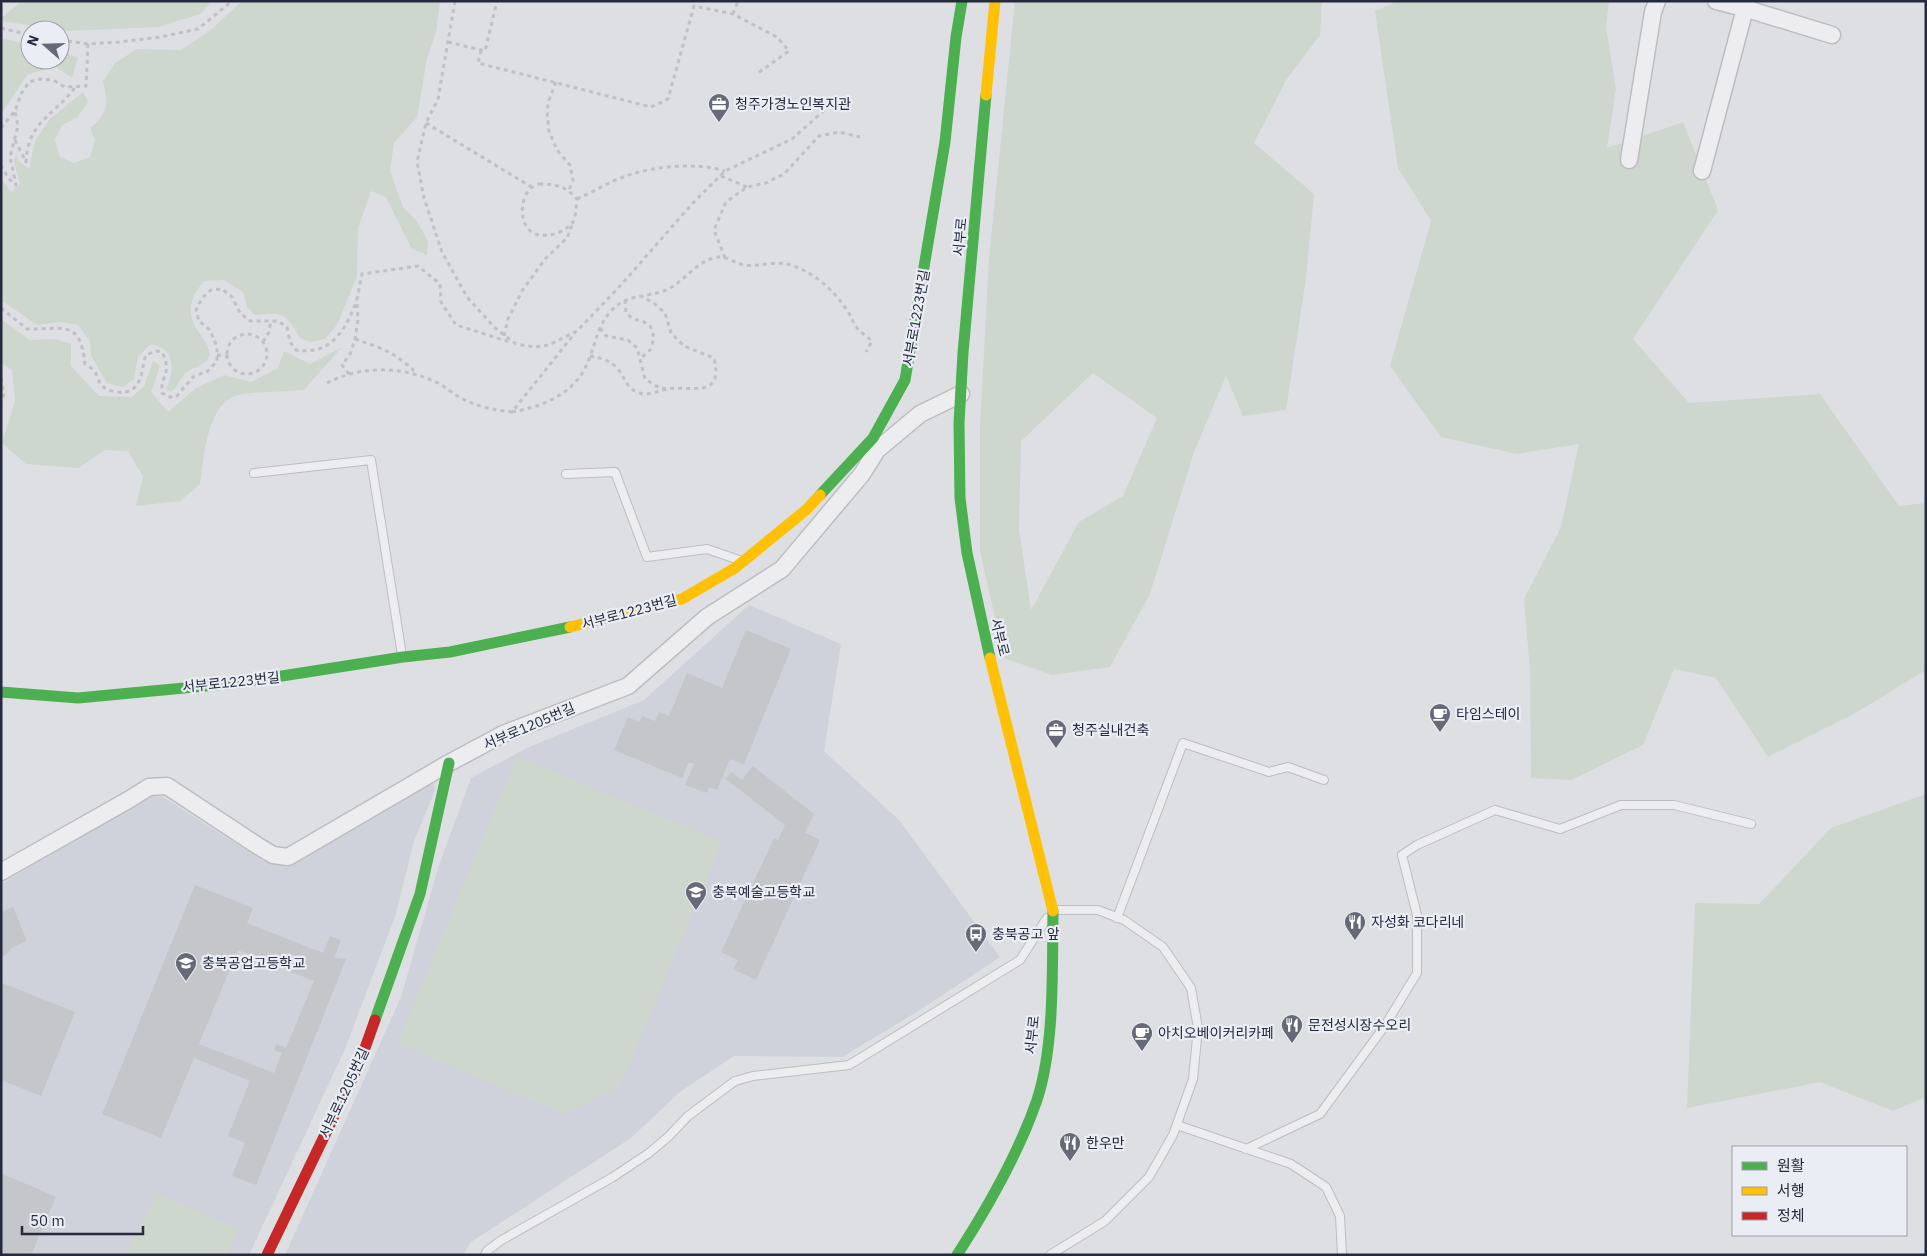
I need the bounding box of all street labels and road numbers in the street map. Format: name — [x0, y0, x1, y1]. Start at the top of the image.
street label: 서부로 — [949, 217, 971, 257]
street label: 서부로1223번길 — [899, 268, 933, 368]
street label: 서부로1223번길 — [579, 591, 679, 633]
street label: 서부로 — [987, 616, 1013, 658]
street label: 서부로1223번길 — [181, 668, 281, 696]
street label: 서부로1205번길 — [480, 699, 578, 753]
street label: 서부로 — [1021, 1015, 1043, 1055]
street label: 서부로1205번길 — [315, 1045, 373, 1141]

